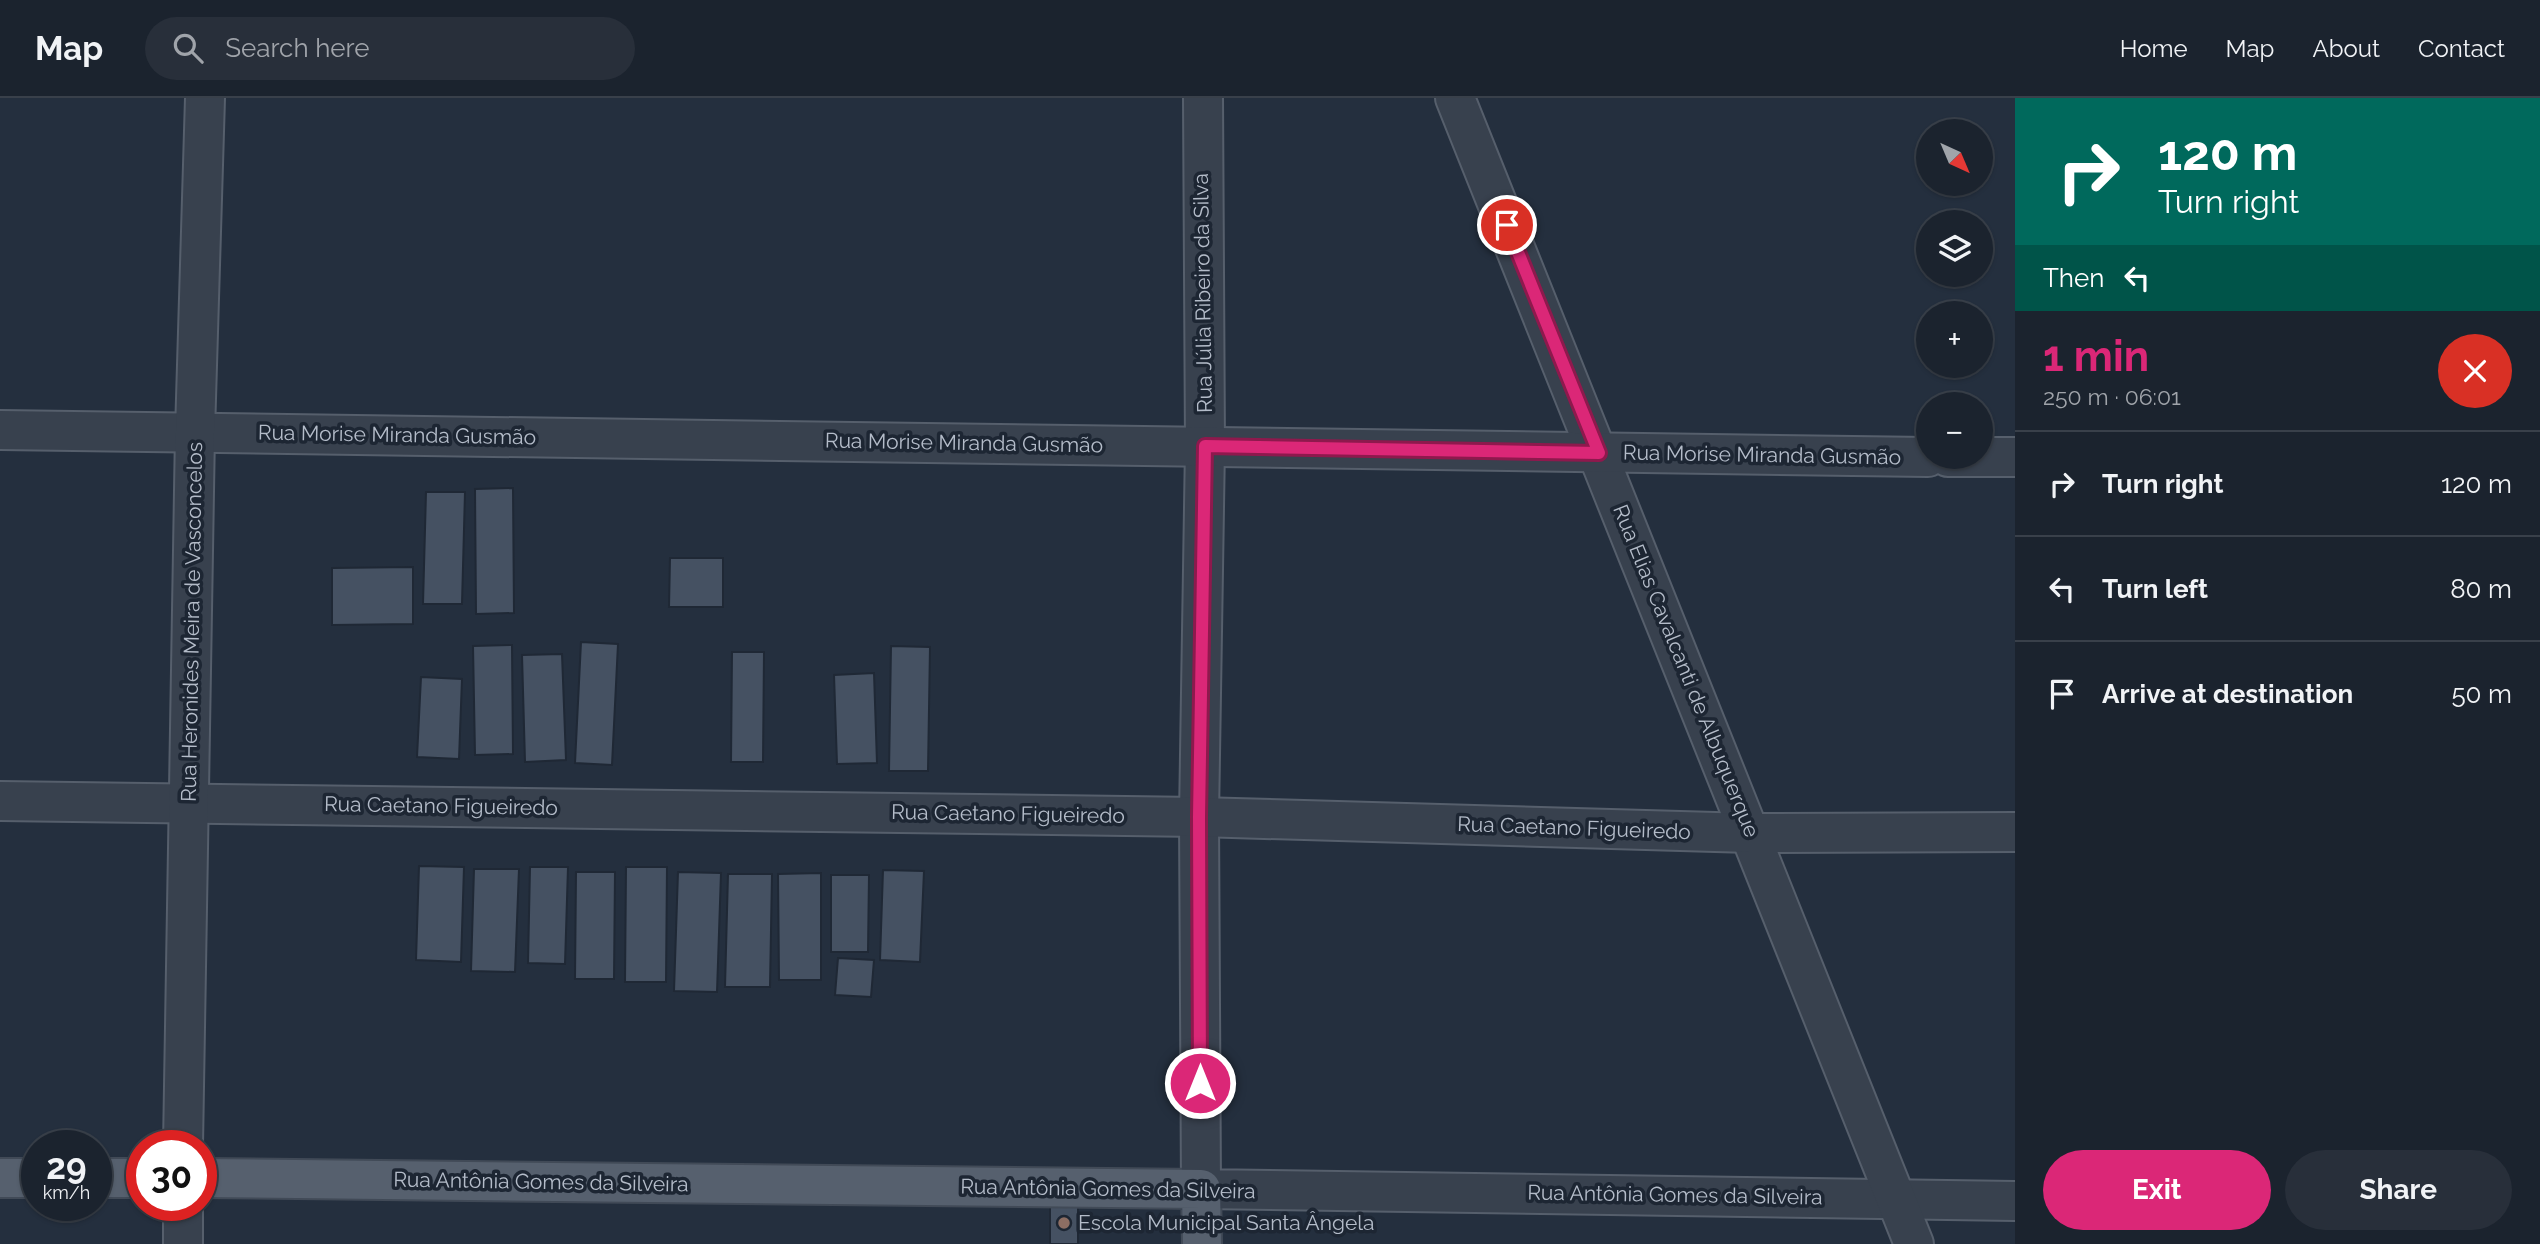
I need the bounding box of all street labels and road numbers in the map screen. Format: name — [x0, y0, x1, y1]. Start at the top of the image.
street label: Rua Júlia Ribeiro da Silva — [1188, 173, 1217, 413]
street label: Rua Morise Miranda Gusmão — [258, 420, 536, 449]
street label: Rua Morise Miranda Gusmão — [825, 428, 1103, 457]
street label: Rua Morise Miranda Gusmão — [1623, 440, 1901, 469]
street label: Rua Heronides Meira de Vasconcelos — [176, 442, 207, 802]
street label: Rua Elias Cavalcanti de Albuquerque — [1608, 501, 1765, 841]
street label: Rua Caetano Figueiredo — [324, 791, 558, 820]
street label: Rua Caetano Figueiredo — [891, 799, 1125, 828]
street label: Rua Caetano Figueiredo — [1457, 811, 1691, 844]
street label: Rua Antônia Gomes da Silveira — [393, 1166, 689, 1197]
street label: Rua Antônia Gomes da Silveira — [960, 1173, 1256, 1204]
street label: Rua Antônia Gomes da Silveira — [1527, 1179, 1823, 1210]

